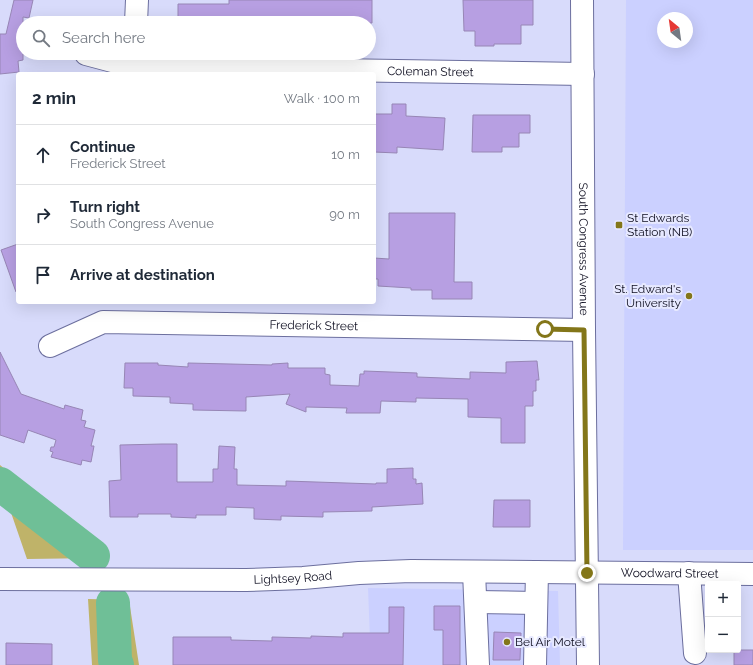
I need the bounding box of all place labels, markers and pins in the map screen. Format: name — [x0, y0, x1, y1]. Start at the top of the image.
place label: St Edwards Station (NB) — [627, 211, 692, 239]
marker: St Edwards Station (NB) — [614, 220, 624, 230]
place label: St. Edward's University — [614, 282, 681, 310]
marker: St. Edward's University — [684, 291, 694, 301]
place label: Bel Air Motel — [515, 635, 586, 649]
marker: Bel Air Motel — [502, 637, 512, 647]

